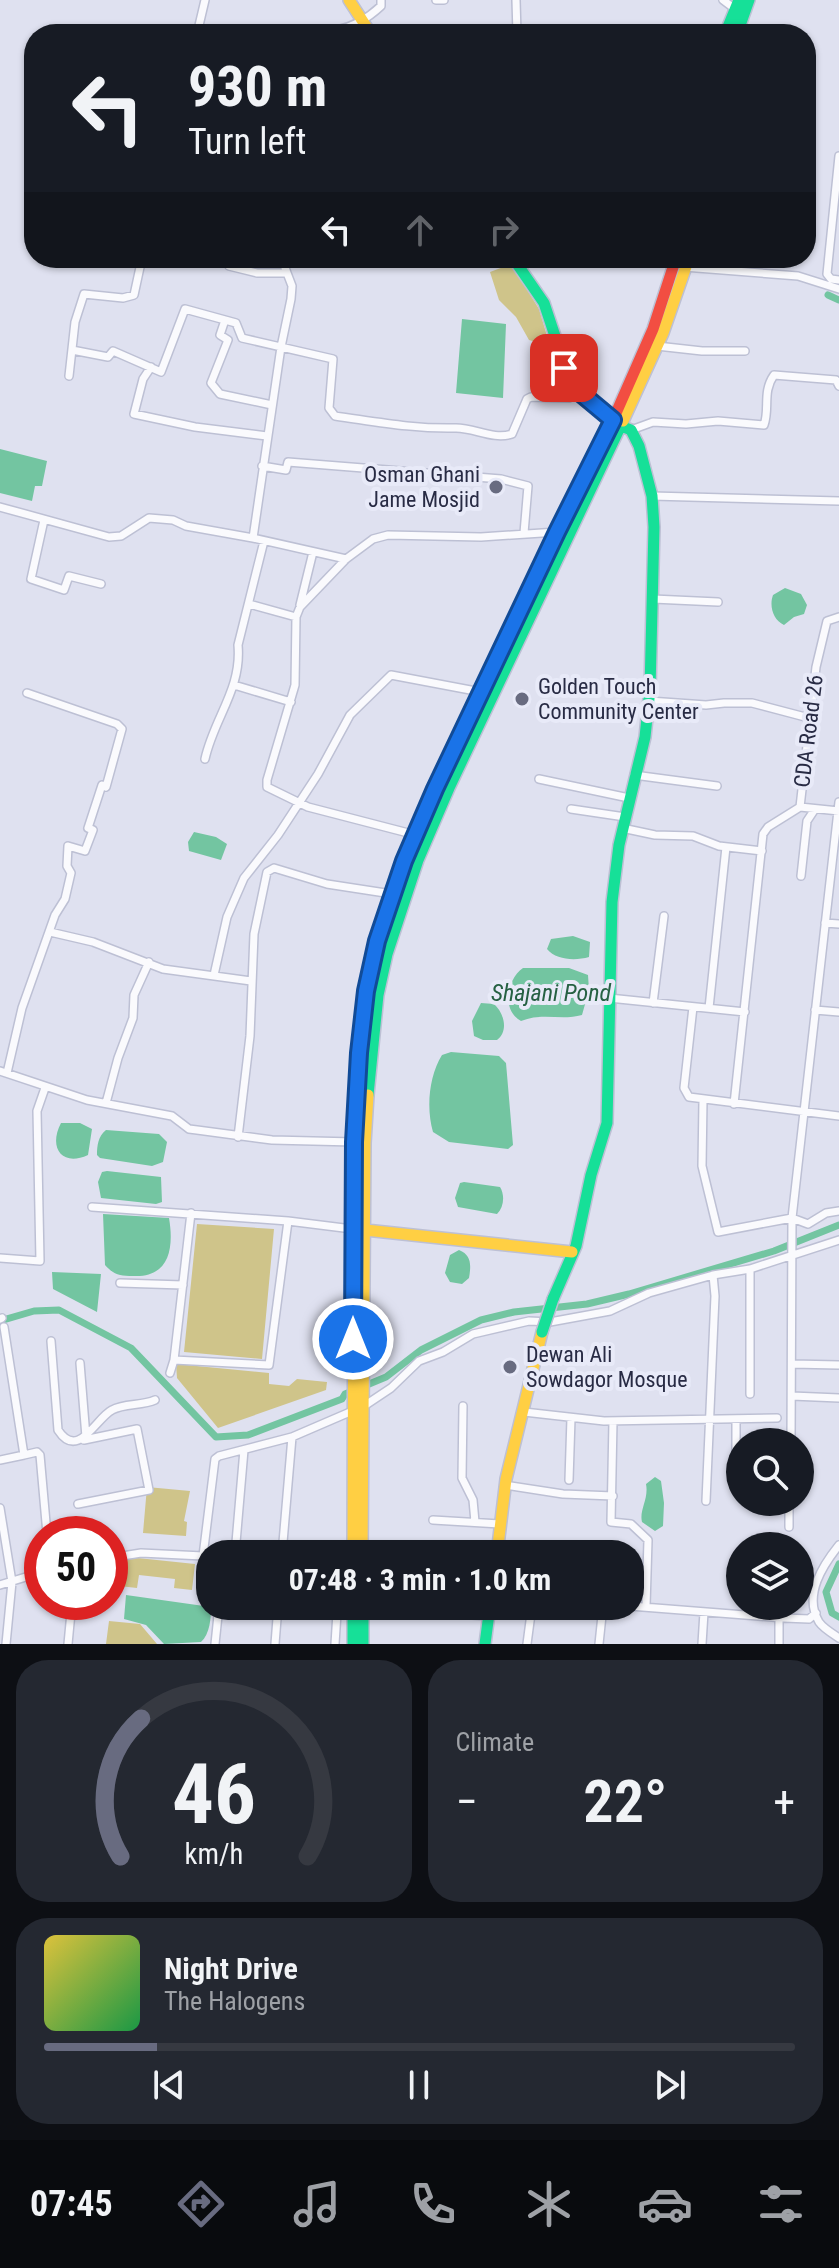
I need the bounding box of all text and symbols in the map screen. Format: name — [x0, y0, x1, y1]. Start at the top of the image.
text: 930 m — [188, 54, 327, 120]
icon: left — [56, 56, 160, 160]
text: Turn left — [188, 121, 306, 163]
icon: left — [314, 208, 358, 252]
icon: ahead — [398, 208, 442, 252]
icon: right — [482, 208, 526, 252]
pin — [530, 334, 598, 402]
icon: arrive — [542, 346, 586, 390]
place label: Osman Ghani Jame Mosjid — [364, 462, 480, 512]
marker: Osman Ghani Jame Mosjid — [487, 478, 505, 496]
street label: CDA Road 26 — [789, 673, 828, 789]
place label: Golden Touch Community Center — [538, 674, 699, 724]
marker: Golden Touch Community Center — [513, 690, 531, 708]
water label: Shajani Pond — [491, 979, 612, 1007]
position arrow — [311, 1297, 395, 1381]
place label: Dewan Ali Sowdagor Mosque — [526, 1342, 688, 1392]
marker: Dewan Ali Sowdagor Mosque — [501, 1358, 519, 1376]
map controls — [726, 1428, 814, 1620]
button: search — [726, 1428, 814, 1516]
speed limit sign: 50 — [24, 1516, 128, 1620]
button: layers — [726, 1532, 814, 1620]
text: 07:48 · 3 min · 1.0 km — [289, 1562, 551, 1597]
text: Climate — [456, 1727, 534, 1757]
text: 46 — [172, 1746, 256, 1843]
text: 22° — [583, 1766, 667, 1837]
text: − — [456, 1776, 478, 1828]
text: + — [773, 1776, 795, 1828]
text: km/h — [184, 1837, 243, 1871]
text: Night Drive — [164, 1951, 298, 1986]
text: The Halogens — [164, 1986, 305, 2016]
icon: previous — [147, 2063, 191, 2107]
icon: pause — [397, 2063, 441, 2107]
icon: next — [648, 2063, 692, 2107]
icon: directions — [173, 2176, 229, 2232]
icon: music — [289, 2176, 345, 2232]
icon: phone — [405, 2176, 461, 2232]
icon: climate — [521, 2176, 577, 2232]
icon: car — [637, 2176, 693, 2232]
icon: filters — [753, 2176, 809, 2232]
text: 07:45 — [30, 2183, 113, 2225]

